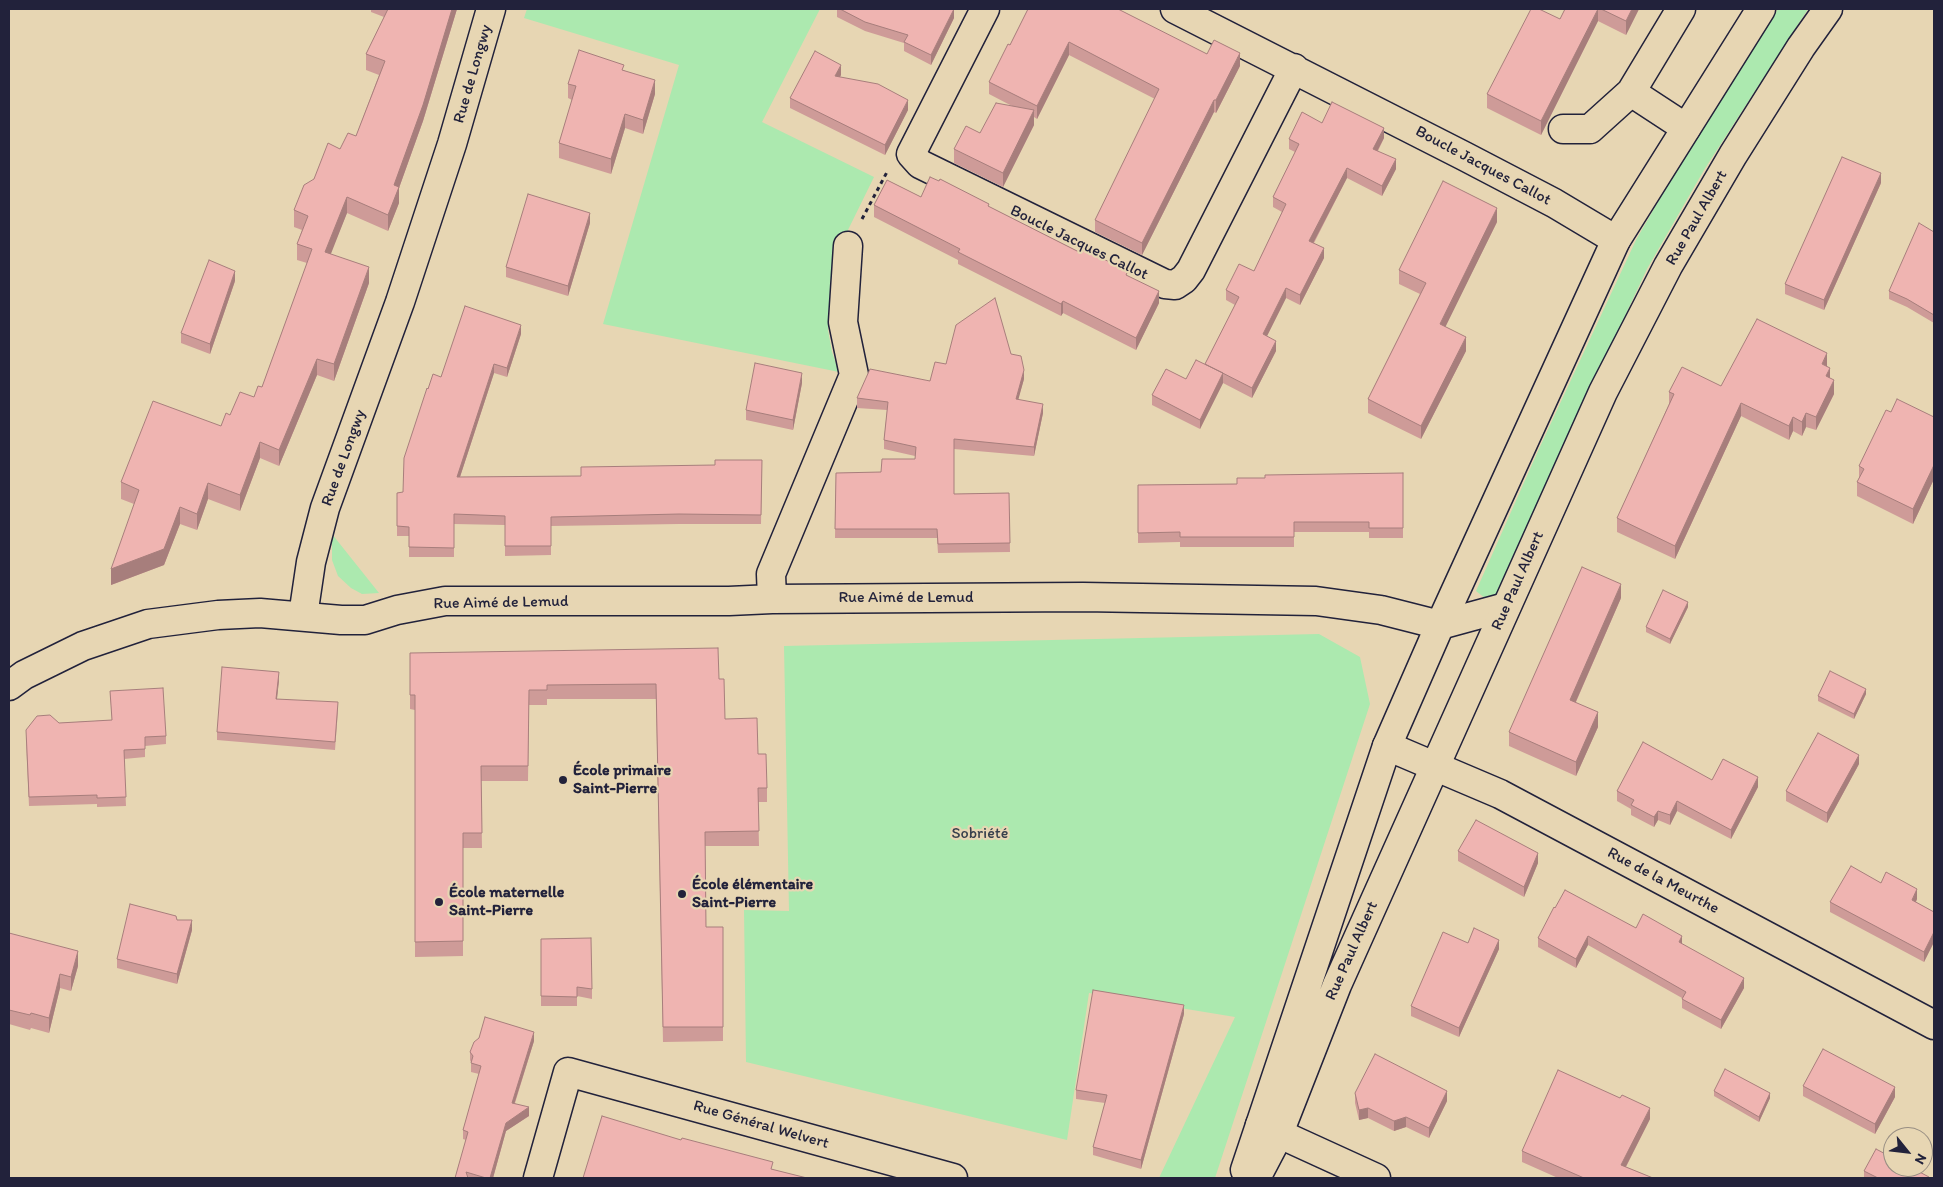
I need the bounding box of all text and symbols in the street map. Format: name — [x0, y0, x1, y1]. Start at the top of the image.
street label: Rue de Longwy — [450, 23, 496, 125]
street label: Boucle Jacques Callot — [1412, 122, 1554, 210]
street label: Rue Paul Albert — [1662, 167, 1732, 269]
street label: Boucle Jacques Callot — [1007, 201, 1151, 285]
street label: Rue de Longwy — [318, 407, 370, 509]
street label: Rue Paul Albert — [1488, 528, 1548, 634]
street label: Rue Aimé de Lemud — [838, 588, 974, 608]
street label: Rue Aimé de Lemud — [433, 592, 569, 614]
place label: École primaire Saint-Pierre — [573, 761, 671, 799]
marker: École primaire Saint-Pierre — [557, 774, 569, 786]
park label: Sobriété — [952, 824, 1008, 844]
street label: Rue de la Meurthe — [1604, 843, 1722, 919]
place label: École élémentaire Saint-Pierre — [692, 875, 813, 913]
place label: École maternelle Saint-Pierre — [449, 883, 564, 921]
marker: École élémentaire Saint-Pierre — [676, 888, 688, 900]
marker: École maternelle Saint-Pierre — [433, 896, 445, 908]
street label: Rue Paul Albert — [1322, 898, 1382, 1004]
street label: Rue Général Welvert — [691, 1096, 831, 1154]
north arrow — [1883, 1127, 1933, 1177]
text: N — [1911, 1151, 1930, 1167]

